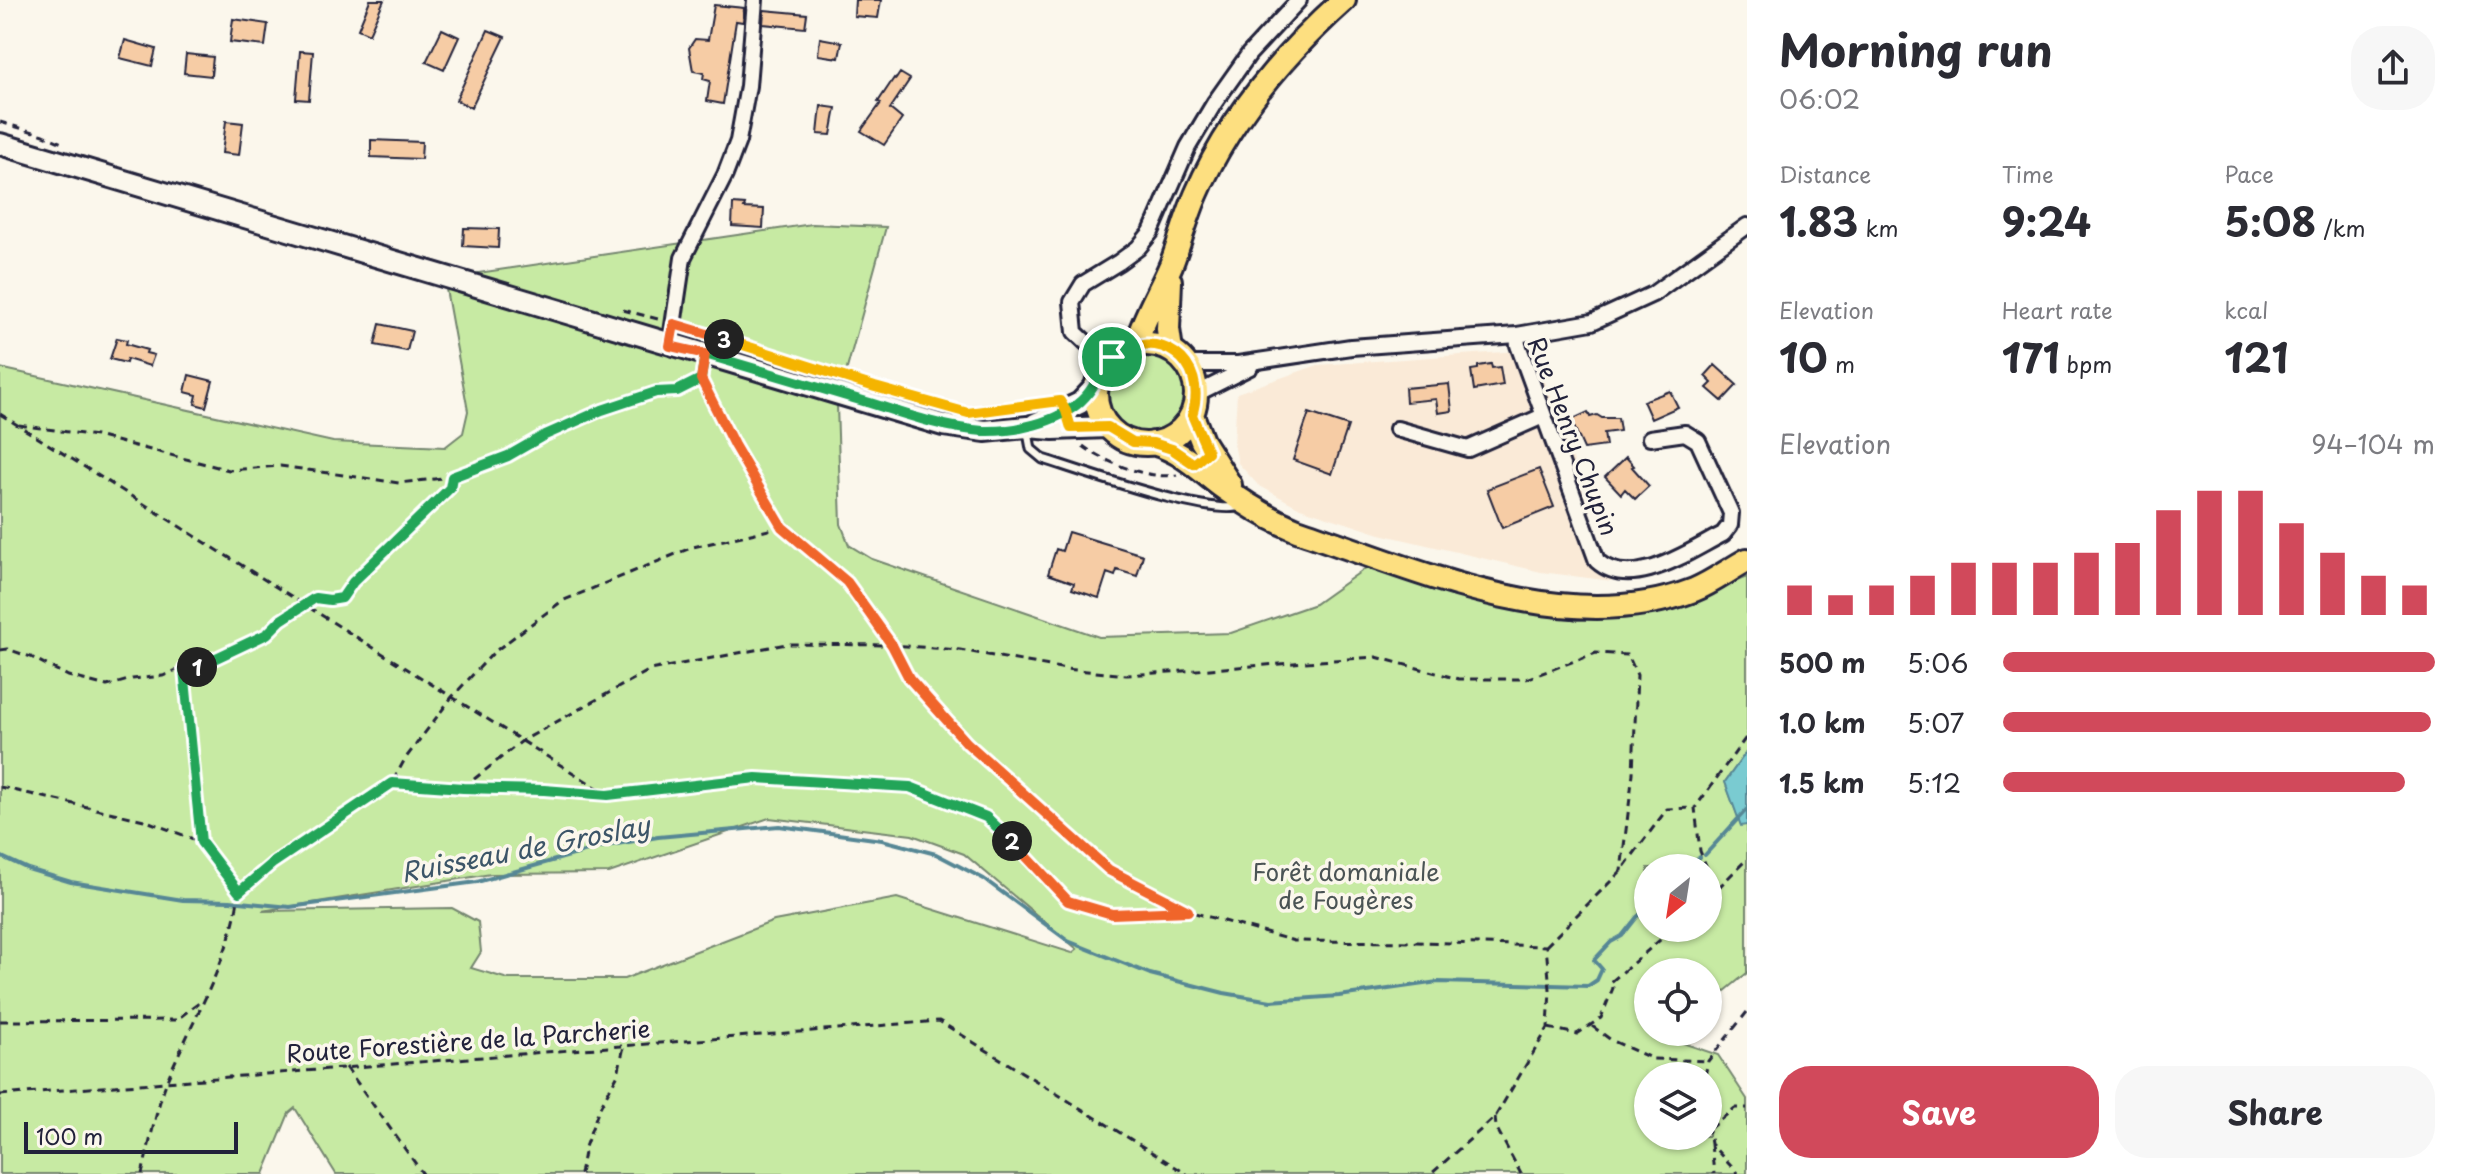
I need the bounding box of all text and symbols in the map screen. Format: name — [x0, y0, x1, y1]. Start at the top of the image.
text: Morning run — [1779, 16, 2053, 82]
button: share — [2351, 26, 2435, 110]
text: 06:02 — [1779, 79, 1860, 118]
text: Distance — [1779, 157, 1871, 190]
text: Time — [2002, 157, 2054, 190]
text: Pace — [2224, 157, 2274, 190]
text: 1.83 — [1779, 190, 1858, 251]
text: 9:24 — [2002, 190, 2091, 251]
text: 5:08 — [2224, 190, 2316, 251]
text: km — [1858, 211, 1899, 244]
text: /km — [2316, 211, 2366, 244]
text: Elevation — [1779, 293, 1874, 326]
text: Heart rate — [2002, 293, 2113, 326]
text: kcal — [2224, 293, 2268, 326]
pin: 3 — [704, 319, 744, 359]
text: 3 — [717, 322, 731, 355]
pin — [1078, 323, 1146, 391]
text: 10 — [1779, 326, 1828, 387]
text: 171 — [2002, 326, 2059, 387]
text: 121 — [2224, 326, 2288, 387]
street label: Rue Henry Chupin — [1520, 331, 1628, 541]
icon: arrive — [1090, 335, 1134, 379]
text: m — [1828, 347, 1855, 380]
text: bpm — [2059, 347, 2112, 380]
text: Elevation — [1779, 424, 1891, 463]
text: 94–104 m — [2311, 424, 2435, 463]
text: 500 m — [1779, 643, 1865, 682]
text: 5:06 — [1907, 643, 1968, 682]
pin: 1 — [177, 647, 217, 687]
text: 1 — [192, 650, 202, 683]
text: 1.0 km — [1779, 703, 1866, 742]
text: 5:07 — [1907, 703, 1964, 742]
text: 1.5 km — [1779, 763, 1865, 802]
text: 5:12 — [1907, 763, 1961, 802]
water label: Ruisseau de Groslay — [397, 804, 655, 891]
pin: 2 — [992, 821, 1032, 861]
text: 2 — [1004, 824, 1020, 857]
park label: Forêt domaniale de Fougères — [1252, 853, 1440, 917]
north arrow — [1634, 854, 1722, 942]
map controls — [1634, 854, 1722, 1150]
button: locate — [1634, 958, 1722, 1046]
street label: Route Forestière de la Parcherie — [285, 1009, 651, 1071]
button: layers — [1634, 1062, 1722, 1150]
button: Save — [1779, 1066, 2099, 1158]
button: Share — [2115, 1066, 2435, 1158]
scale bar — [24, 1118, 238, 1154]
text: 100 m — [36, 1119, 103, 1152]

